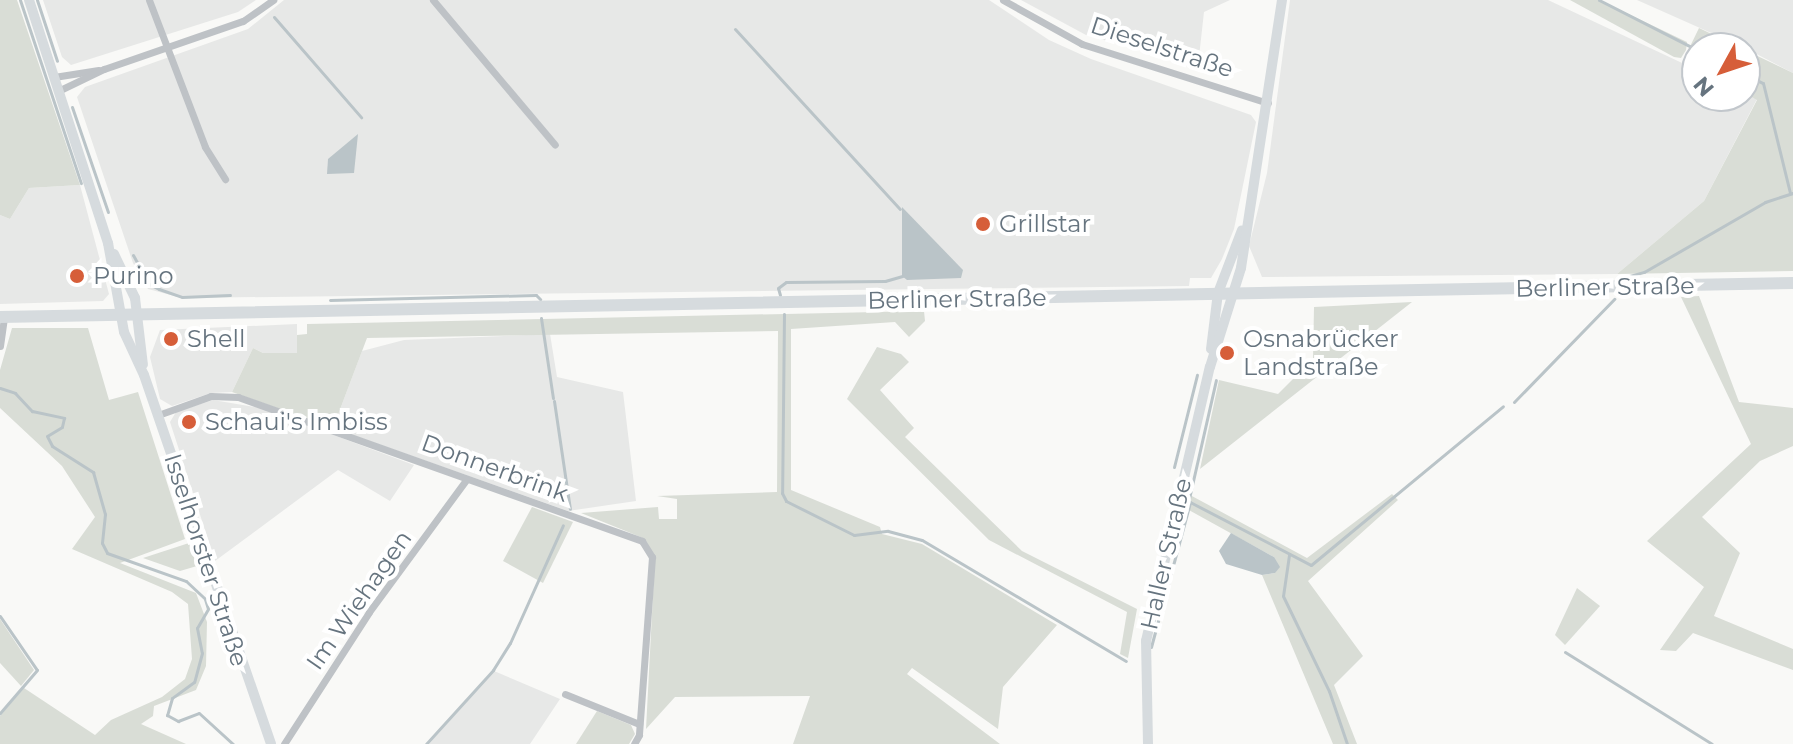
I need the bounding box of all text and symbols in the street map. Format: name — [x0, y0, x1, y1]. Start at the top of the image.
street label: Dieselstraße — [1087, 10, 1237, 84]
north arrow — [1681, 32, 1761, 112]
text: N — [1688, 71, 1720, 102]
place label: Grillstar — [999, 210, 1091, 238]
marker: Grillstar — [974, 215, 992, 233]
place label: Purino — [93, 262, 174, 290]
marker: Purino — [68, 267, 86, 285]
street label: Berliner Straße — [1515, 271, 1695, 303]
street label: Berliner Straße — [867, 283, 1047, 315]
place label: Shell — [187, 325, 245, 353]
place label: Osnabrücker Landstraße — [1243, 325, 1399, 381]
marker: Shell — [162, 330, 180, 348]
marker: Osnabrücker Landstraße — [1218, 344, 1236, 362]
place label: Schaui's Imbiss — [205, 408, 388, 436]
marker: Schaui's Imbiss — [180, 413, 198, 431]
street label: Donnerbrink — [418, 428, 572, 508]
street label: Isselhorster Straße — [158, 450, 254, 670]
street label: Haller Straße — [1135, 475, 1197, 633]
street label: Im Wiehagen — [300, 525, 418, 675]

